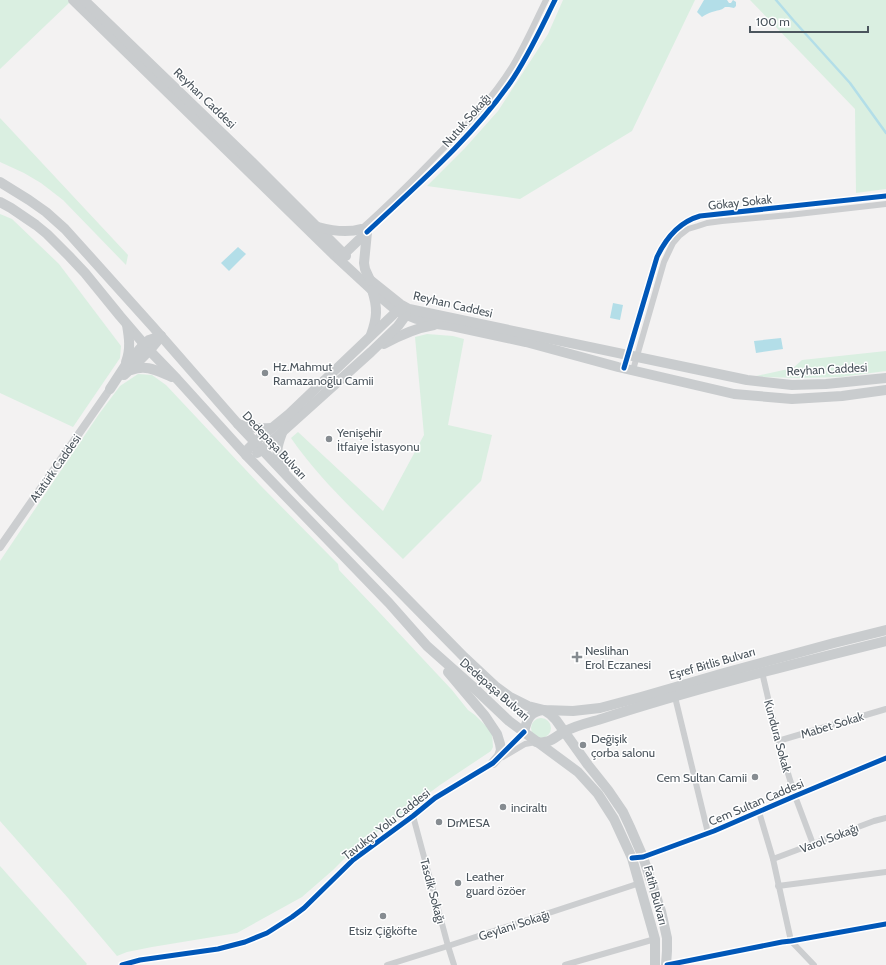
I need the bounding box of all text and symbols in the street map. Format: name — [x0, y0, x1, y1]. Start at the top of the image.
scale bar — [750, 8, 868, 34]
text: 100 m — [756, 14, 790, 29]
street label: Reyhan Caddesi — [171, 64, 239, 132]
street label: Nutuk Sokağı — [439, 90, 493, 150]
street label: Gökay Sokak — [707, 191, 773, 213]
street label: Reyhan Caddesi — [412, 288, 494, 320]
place label: Hz.Mahmut Ramazanoğlu Camii — [273, 359, 374, 388]
street label: Reyhan Caddesi — [786, 359, 868, 379]
marker: Hz.Mahmut Ramazanoğlu Camii — [260, 368, 270, 378]
street label: Dedepaşa Bulvarı — [240, 408, 310, 482]
place label: Yenişehir İtfaiye İstasyonu — [336, 425, 419, 454]
street label: Atatürk Caddesi — [26, 431, 84, 505]
marker: Yenişehir İtfaiye İstasyonu — [324, 434, 334, 444]
place label: Neslihan Erol Eczanesi — [585, 643, 651, 672]
street label: Eşref Bitlis Bulvarı — [667, 644, 757, 682]
marker: Neslihan Erol Eczanesi — [572, 652, 582, 662]
street label: Dedepaşa Bulvarı — [457, 655, 533, 723]
street label: Kundura Sokak — [761, 698, 795, 775]
street label: Mabet Sokak — [799, 708, 866, 742]
place label: Değişik çorba salonu — [591, 731, 655, 760]
marker: Değişik çorba salonu — [578, 740, 588, 750]
place label: Cem Sultan Camii — [656, 770, 747, 785]
marker: Cem Sultan Camii — [750, 772, 760, 782]
street label: Cem Sultan Caddesi — [706, 775, 806, 829]
street label: Tavukçu Yolu Caddesi — [339, 785, 433, 863]
place label: inciraltı — [511, 800, 547, 815]
marker: inciraltı — [498, 802, 508, 812]
place label: DrMESA — [447, 815, 490, 830]
marker: DrMESA — [434, 817, 444, 827]
street label: Varol Sokağı — [798, 820, 860, 856]
street label: Tasdik Sokağı — [417, 857, 449, 925]
street label: Fatih Bulvarı — [641, 864, 671, 926]
place label: Leather guard özöer — [466, 869, 526, 898]
marker: Leather guard özöer — [453, 878, 463, 888]
street label: Geylani Sokağı — [477, 906, 551, 944]
marker: Etsiz Çiğköfte — [378, 911, 388, 921]
place label: Etsiz Çiğköfte — [349, 923, 417, 938]

